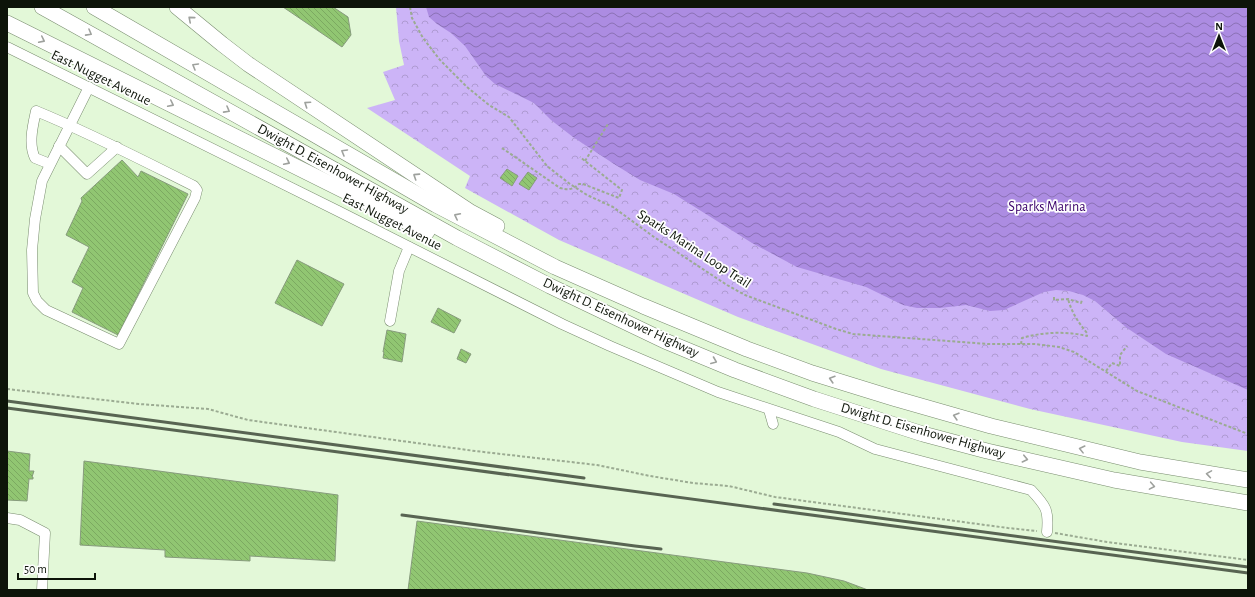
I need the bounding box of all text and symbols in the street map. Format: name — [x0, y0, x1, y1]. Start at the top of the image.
north arrow — [1199, 16, 1239, 56]
one-way arrow — [189, 17, 196, 24]
text: N — [1215, 21, 1223, 32]
one-way arrow — [85, 28, 92, 35]
one-way arrow — [38, 35, 45, 43]
street label: East Nugget Avenue — [49, 48, 153, 108]
one-way arrow — [192, 63, 199, 70]
one-way arrow — [167, 100, 174, 107]
one-way arrow — [305, 102, 312, 109]
one-way arrow — [223, 105, 230, 112]
street label: Dwight D. Eisenhower Highway — [255, 122, 411, 216]
one-way arrow — [341, 149, 348, 156]
one-way arrow — [283, 158, 290, 165]
one-way arrow — [413, 173, 420, 181]
street label: East Nugget Avenue — [340, 191, 444, 253]
park label: Sparks Marina — [1008, 200, 1086, 214]
street label: Sparks Marina Loop Trail — [635, 207, 753, 291]
one-way arrow — [454, 214, 461, 221]
street label: Dwight D. Eisenhower Highway — [541, 276, 701, 360]
one-way arrow — [710, 357, 717, 365]
one-way arrow — [828, 375, 835, 384]
street label: Dwight D. Eisenhower Highway — [839, 401, 1007, 461]
one-way arrow — [953, 412, 960, 421]
one-way arrow — [1079, 445, 1085, 453]
one-way arrow — [1021, 455, 1028, 463]
one-way arrow — [1206, 470, 1213, 479]
one-way arrow — [1149, 481, 1155, 490]
scale bar — [18, 555, 95, 581]
text: 50 m — [24, 563, 47, 575]

